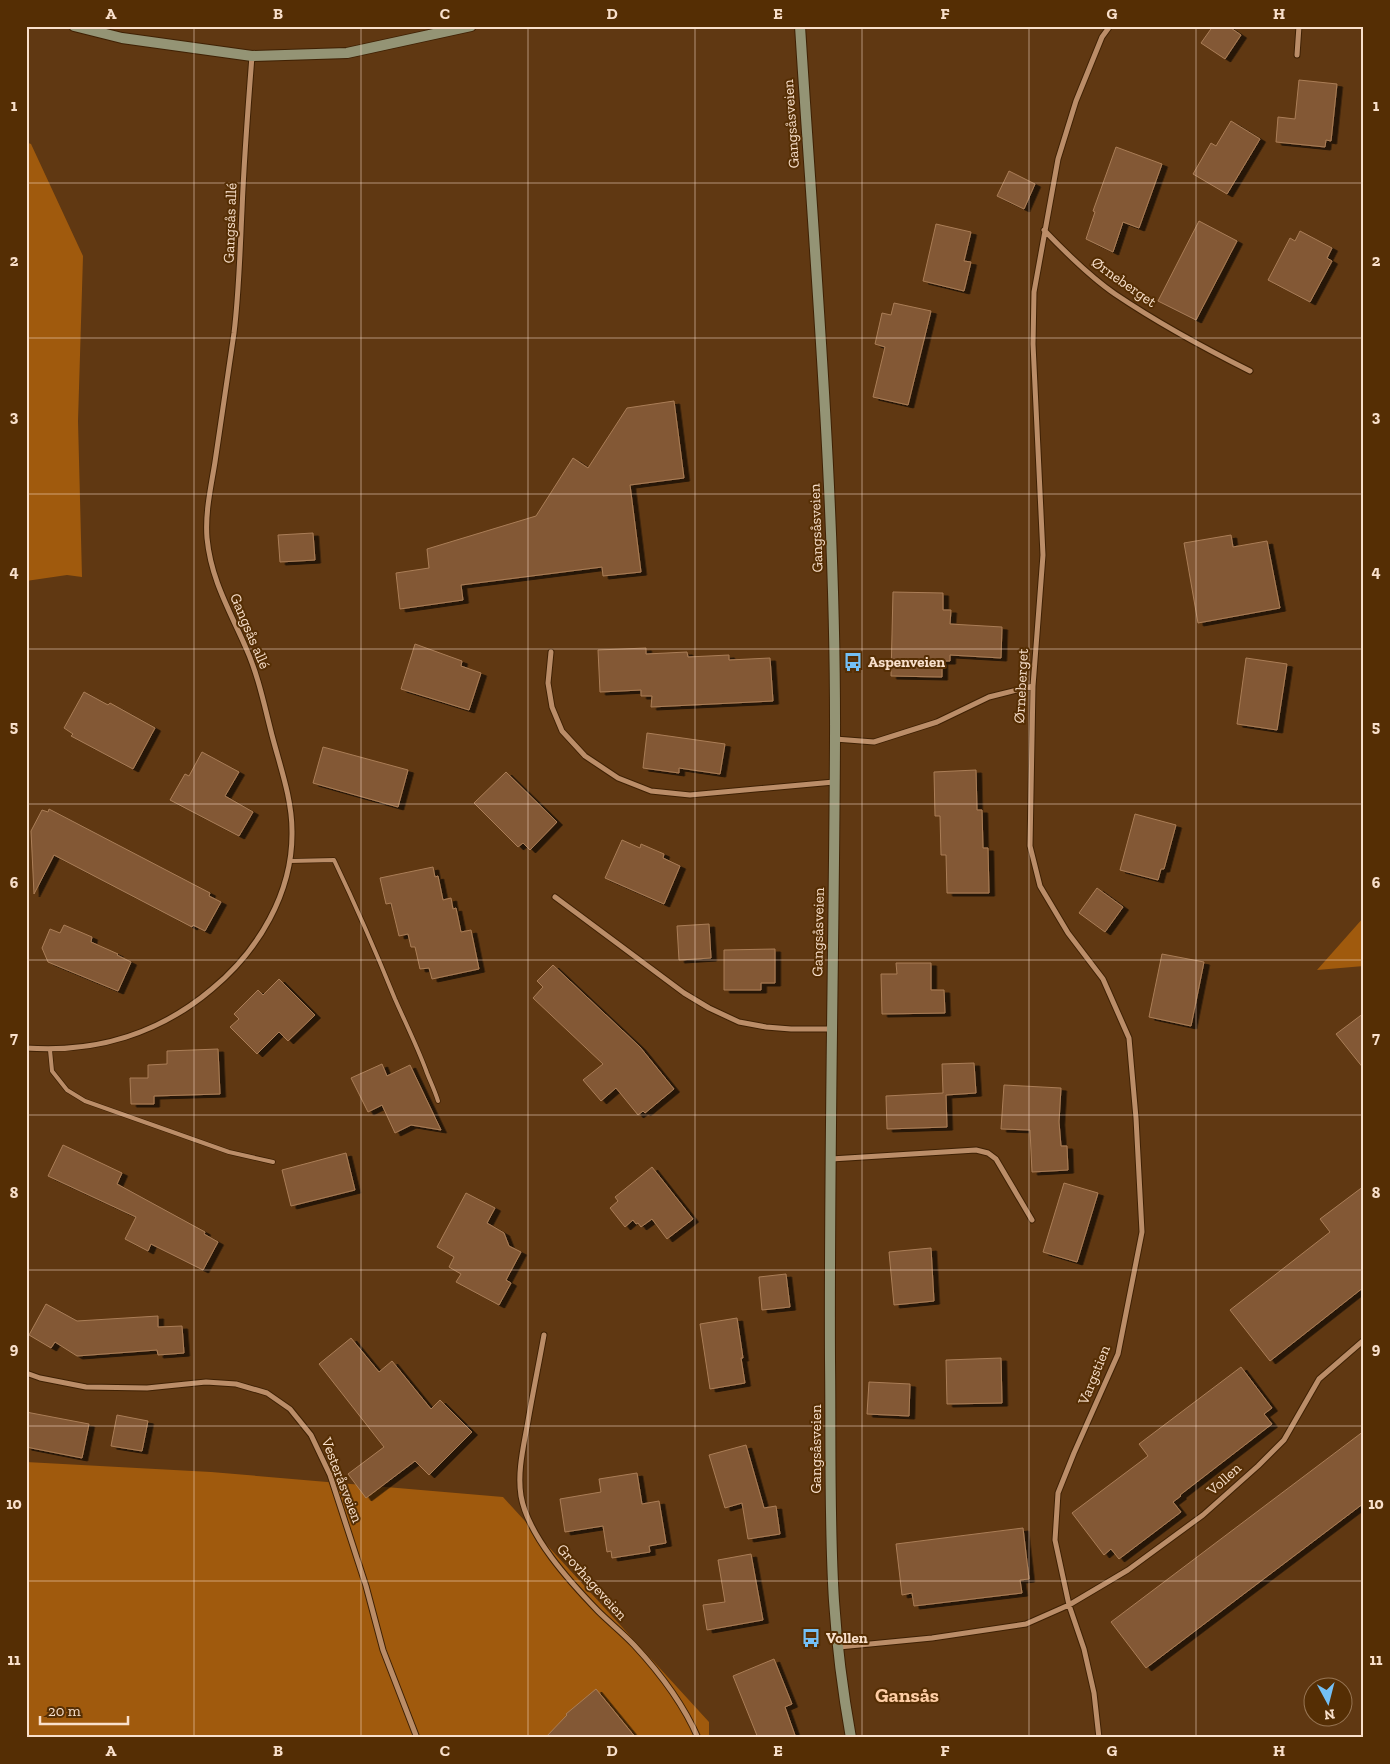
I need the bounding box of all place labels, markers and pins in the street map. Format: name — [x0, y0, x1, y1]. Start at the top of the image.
bus stop icon: Aspenveien — [842, 651, 864, 673]
place label: Aspenveien — [868, 653, 945, 671]
bus stop icon: Vollen — [800, 1627, 822, 1649]
place label: Vollen — [826, 1629, 868, 1647]

